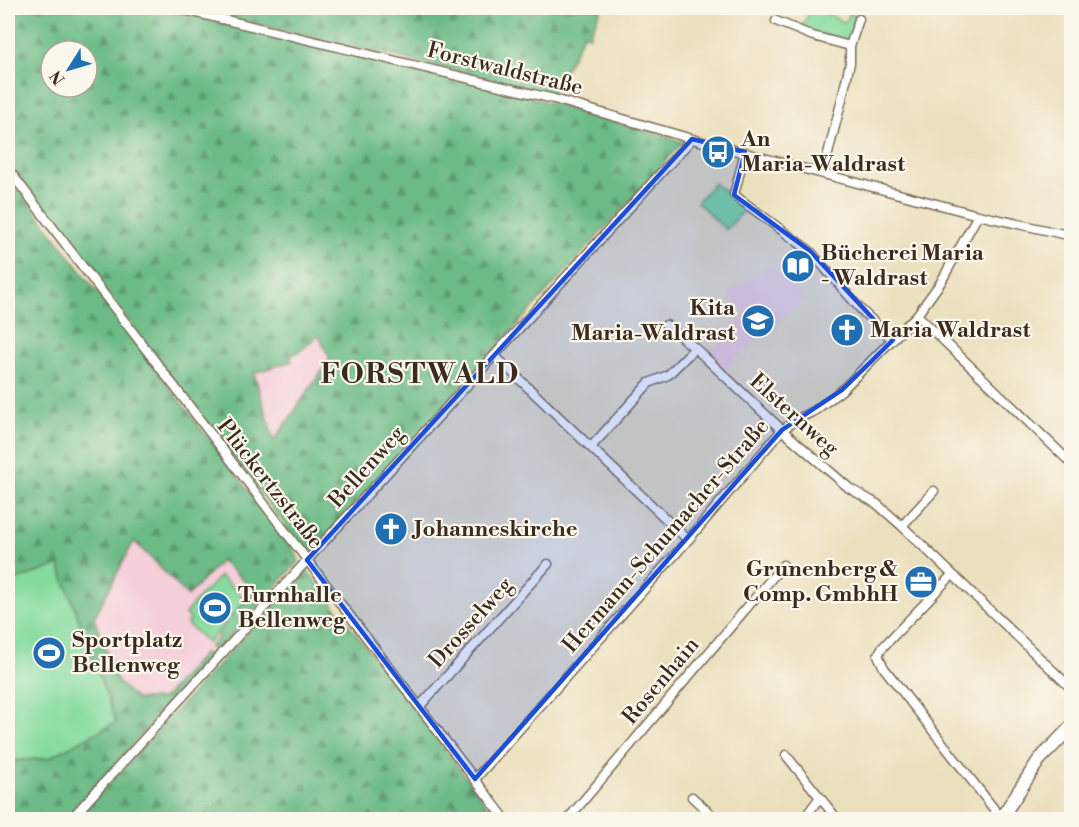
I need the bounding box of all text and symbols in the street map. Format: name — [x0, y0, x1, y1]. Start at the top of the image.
street label: Forstwaldstraße — [424, 37, 586, 101]
north arrow — [39, 39, 99, 99]
text: N — [46, 66, 70, 88]
place label: An Maria-Waldrast — [740, 126, 905, 178]
bus stop icon: An Maria-Waldrast — [700, 134, 736, 170]
place label: Bücherei Maria - Waldrast — [821, 240, 985, 292]
library icon: Bücherei Maria - Waldrast — [780, 248, 816, 284]
place label: Kita Maria-Waldrast — [571, 295, 736, 347]
school or university icon: Kita Maria-Waldrast — [740, 303, 776, 339]
church icon: Maria Waldrast — [829, 312, 865, 348]
place label: Maria Waldrast — [870, 317, 1030, 344]
district label: FORSTWALD — [320, 357, 520, 392]
street label: Elsternweg — [744, 368, 845, 462]
street label: Hermann-Schumacher-Straße — [557, 413, 775, 659]
street label: Plückertzstraße — [211, 414, 329, 554]
street label: Bellenweg — [322, 420, 411, 514]
church icon: Johanneskirche — [373, 511, 409, 547]
place label: Johanneskirche — [411, 516, 578, 543]
place label: Grunenberg & Comp. GmbhH — [743, 556, 899, 608]
office icon: Grunenberg & Comp. GmbhH — [903, 564, 939, 600]
street label: Drosselweg — [423, 571, 519, 674]
place label: Turnhalle Bellenweg — [238, 582, 346, 634]
sports icon: Turnhalle Bellenweg — [197, 590, 233, 626]
place label: Sportplatz Bellenweg — [72, 627, 182, 679]
street label: Rosenhain — [617, 632, 705, 730]
sports icon: Sportplatz Bellenweg — [31, 635, 67, 671]

